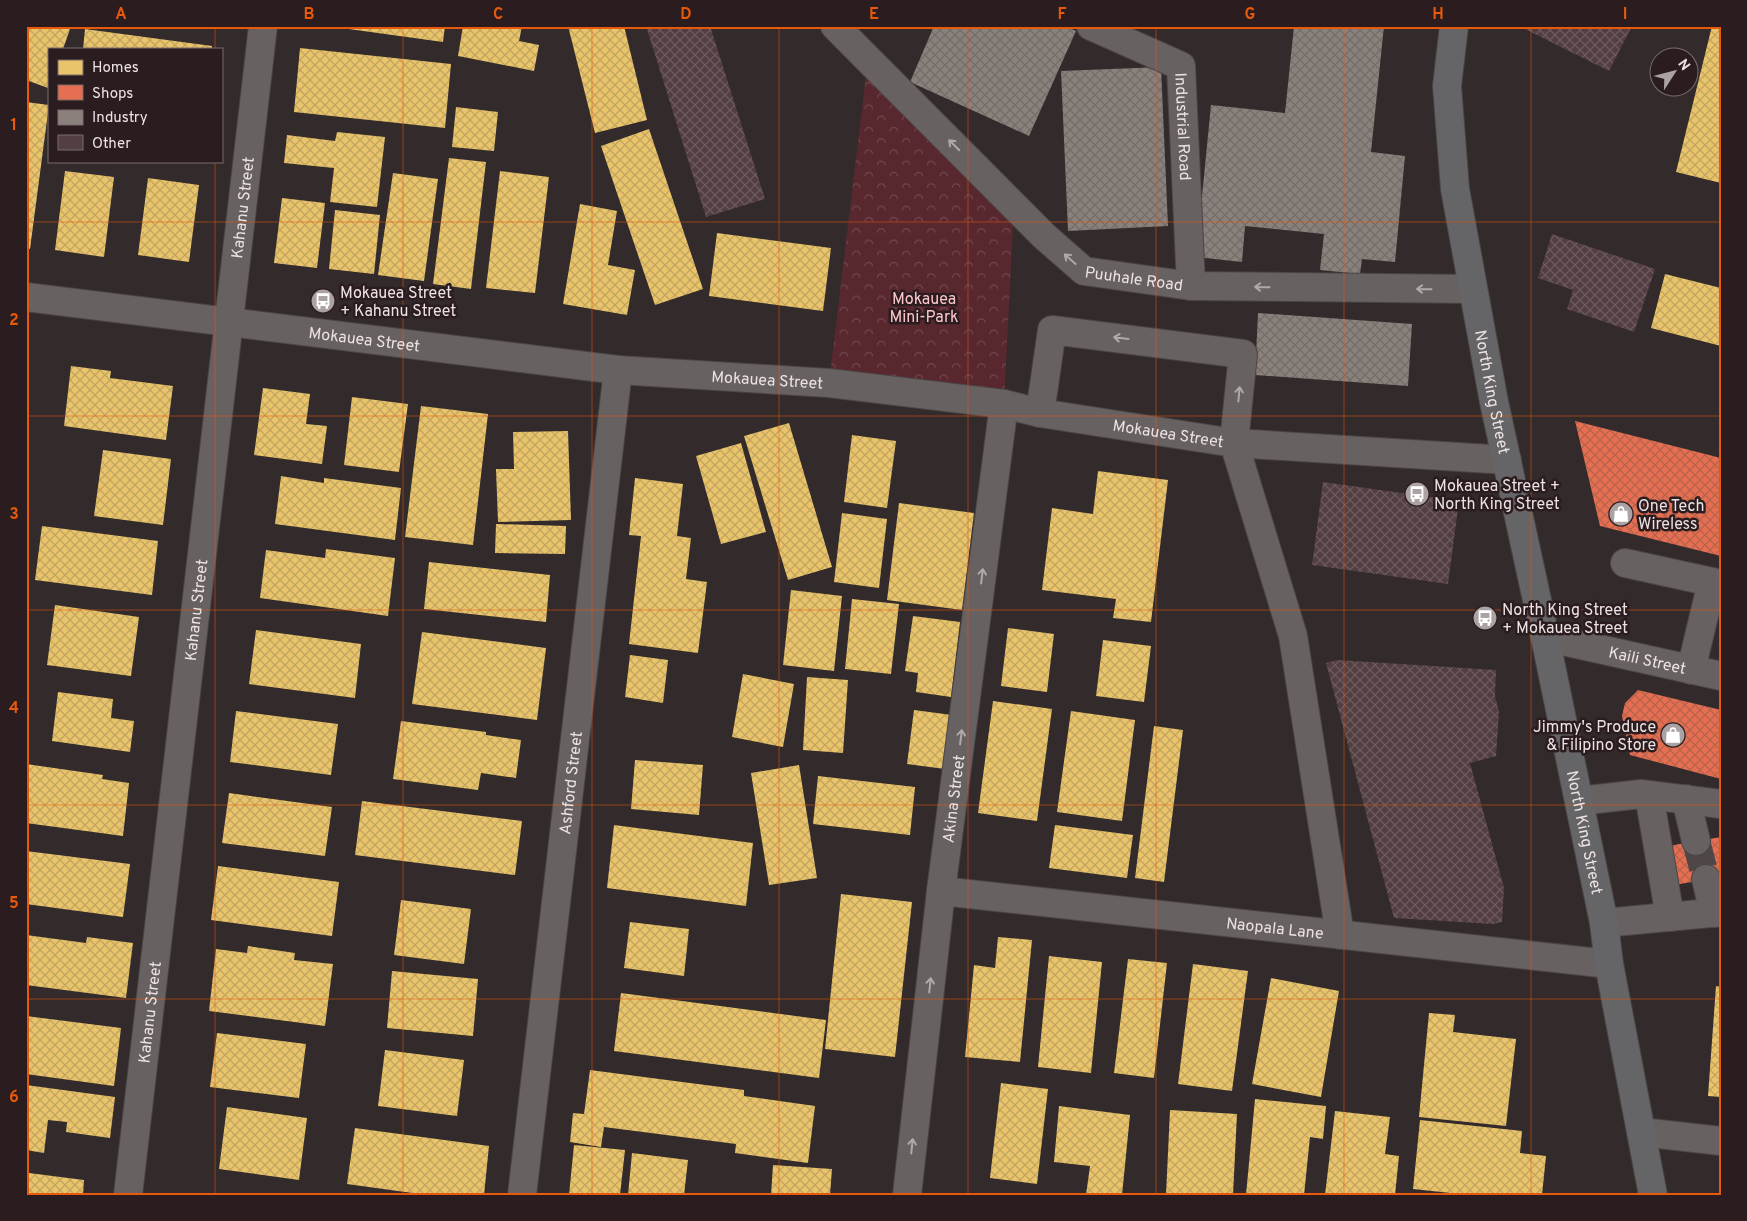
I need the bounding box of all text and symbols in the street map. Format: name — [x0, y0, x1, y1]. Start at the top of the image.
text: A — [115, 5, 127, 25]
text: B — [303, 5, 315, 25]
text: C — [493, 5, 503, 25]
text: D — [680, 5, 692, 25]
text: E — [869, 5, 879, 25]
text: F — [1057, 5, 1067, 25]
text: G — [1245, 5, 1255, 25]
text: H — [1432, 5, 1444, 25]
text: I — [1623, 5, 1627, 25]
legend — [48, 48, 222, 162]
north arrow — [1650, 48, 1700, 98]
text: N — [1673, 56, 1693, 74]
text: Homes — [92, 59, 139, 78]
street label: Industrial Road — [1169, 72, 1194, 181]
text: Shops — [92, 85, 133, 104]
text: Industry — [92, 109, 148, 128]
text: 1 — [11, 116, 17, 136]
text: Other — [92, 135, 131, 154]
one-way arrow — [948, 140, 960, 152]
street label: Kahanu Street — [228, 156, 260, 260]
one-way arrow — [1064, 254, 1077, 265]
street label: Puuhale Road — [1083, 263, 1184, 297]
one-way arrow — [1254, 282, 1270, 292]
place label: Mokauea Street + Kahanu Street — [340, 284, 456, 322]
one-way arrow — [1416, 284, 1432, 293]
bus stop icon: Mokauea Street + Kahanu Street — [310, 288, 336, 314]
park label: Mokauea Mini-Park — [889, 290, 959, 328]
text: 2 — [9, 311, 19, 331]
street label: Mokauea Street — [307, 324, 421, 358]
street label: North King Street — [1469, 328, 1513, 456]
one-way arrow — [1113, 333, 1129, 343]
street label: Mokauea Street — [711, 368, 824, 395]
one-way arrow — [1234, 386, 1244, 402]
street label: Mokauea Street — [1111, 416, 1225, 453]
place label: Mokauea Street + North King Street — [1434, 477, 1560, 515]
bus stop icon: Mokauea Street + North King Street — [1404, 481, 1430, 507]
place label: One Tech Wireless — [1638, 497, 1705, 535]
shop icon: One Tech Wireless — [1608, 501, 1634, 527]
text: 3 — [9, 505, 19, 525]
street label: Kahanu Street — [182, 558, 213, 662]
one-way arrow — [977, 568, 987, 584]
place label: North King Street + Mokauea Street — [1502, 601, 1628, 639]
bus stop icon: North King Street + Mokauea Street — [1472, 605, 1498, 631]
street label: Kaili Street — [1606, 643, 1688, 680]
text: 4 — [9, 699, 19, 719]
place label: Jimmy's Produce & Filipino Store — [1533, 718, 1656, 756]
shop icon: Jimmy's Produce & Filipino Store — [1660, 722, 1686, 748]
one-way arrow — [956, 729, 966, 745]
street label: Ashford Street — [556, 730, 588, 836]
street label: Akina Street — [939, 754, 971, 844]
street label: North King Street — [1561, 769, 1606, 896]
text: 5 — [9, 894, 19, 914]
street label: Naopala Lane — [1225, 914, 1325, 945]
street label: Kahanu Street — [135, 960, 167, 1064]
one-way arrow — [925, 977, 935, 993]
text: 6 — [9, 1088, 19, 1108]
one-way arrow — [907, 1139, 917, 1155]

